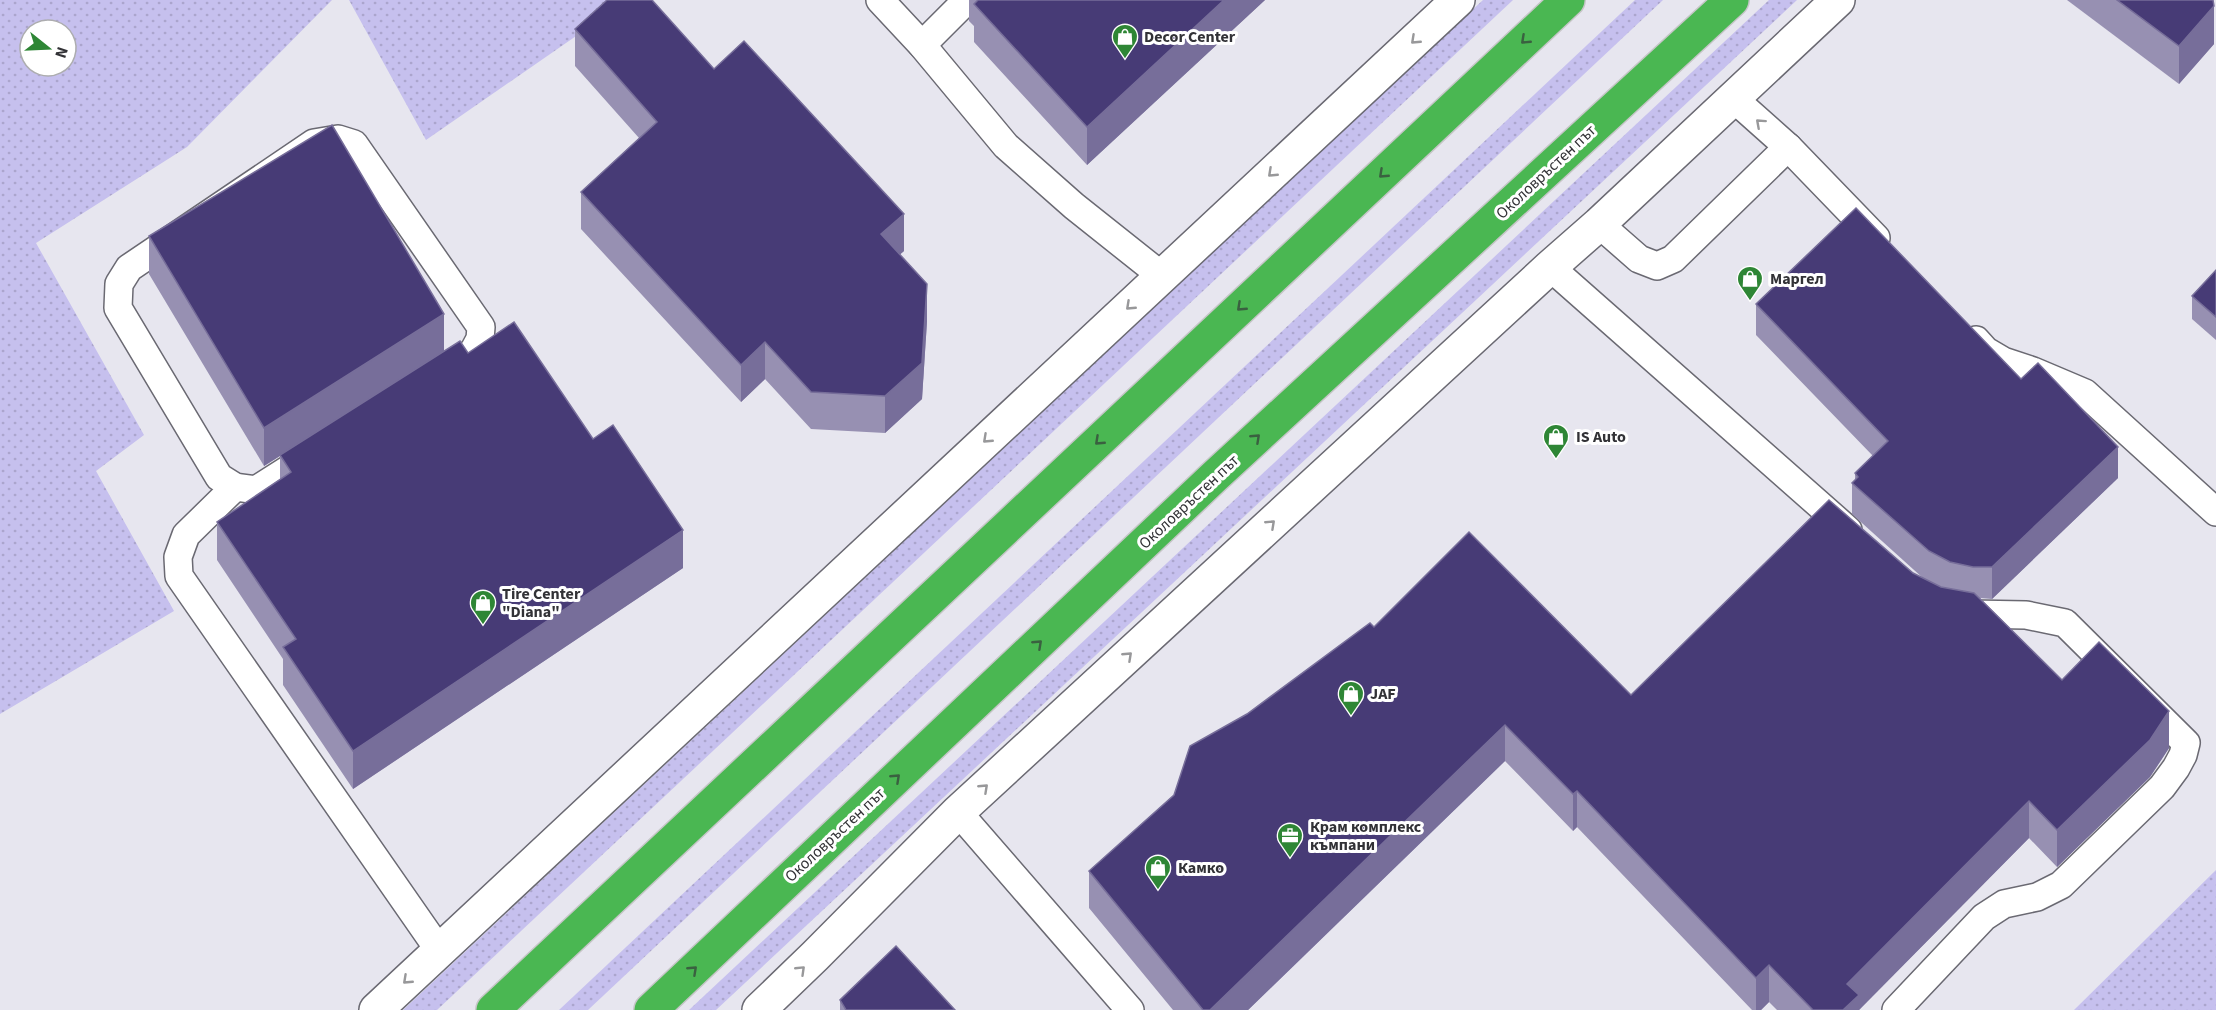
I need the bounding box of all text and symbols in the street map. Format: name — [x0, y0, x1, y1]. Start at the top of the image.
north arrow — [18, 18, 78, 78]
shop icon: Decor Center — [1110, 22, 1140, 60]
place label: Decor Center — [1144, 26, 1236, 48]
one-way arrow — [1411, 33, 1422, 44]
one-way arrow — [1521, 33, 1532, 44]
text: N — [49, 44, 73, 61]
one-way arrow — [1757, 119, 1767, 130]
street label: Околовръстен път — [1491, 120, 1601, 224]
one-way arrow — [1269, 166, 1279, 177]
one-way arrow — [1379, 166, 1390, 177]
shop icon: Маргел — [1735, 264, 1765, 302]
place label: Маргел — [1770, 268, 1824, 290]
one-way arrow — [1126, 299, 1137, 310]
one-way arrow — [1237, 300, 1248, 311]
shop icon: IS Auto — [1541, 422, 1571, 460]
place label: IS Auto — [1576, 426, 1626, 448]
one-way arrow — [984, 432, 994, 443]
one-way arrow — [1095, 434, 1106, 445]
one-way arrow — [1249, 435, 1260, 446]
street label: Околовръстен път — [1134, 450, 1244, 554]
one-way arrow — [1265, 520, 1275, 531]
place label: Tire Center "Diana" — [502, 583, 581, 623]
shop icon: Tire Center "Diana" — [468, 588, 498, 626]
one-way arrow — [1031, 640, 1041, 651]
one-way arrow — [1121, 652, 1132, 663]
shop icon: JAF — [1336, 679, 1366, 717]
place label: JAF — [1370, 683, 1396, 705]
one-way arrow — [889, 774, 900, 785]
street label: Околовръстен път — [780, 783, 890, 887]
one-way arrow — [978, 784, 988, 795]
place label: Крам комплекс къмпани — [1310, 816, 1422, 856]
office icon: Крам комплекс къмпани — [1275, 821, 1305, 859]
shop icon: Камко — [1143, 853, 1173, 891]
place label: Камко — [1178, 857, 1224, 879]
one-way arrow — [687, 966, 697, 977]
one-way arrow — [794, 966, 805, 977]
one-way arrow — [404, 973, 414, 984]

